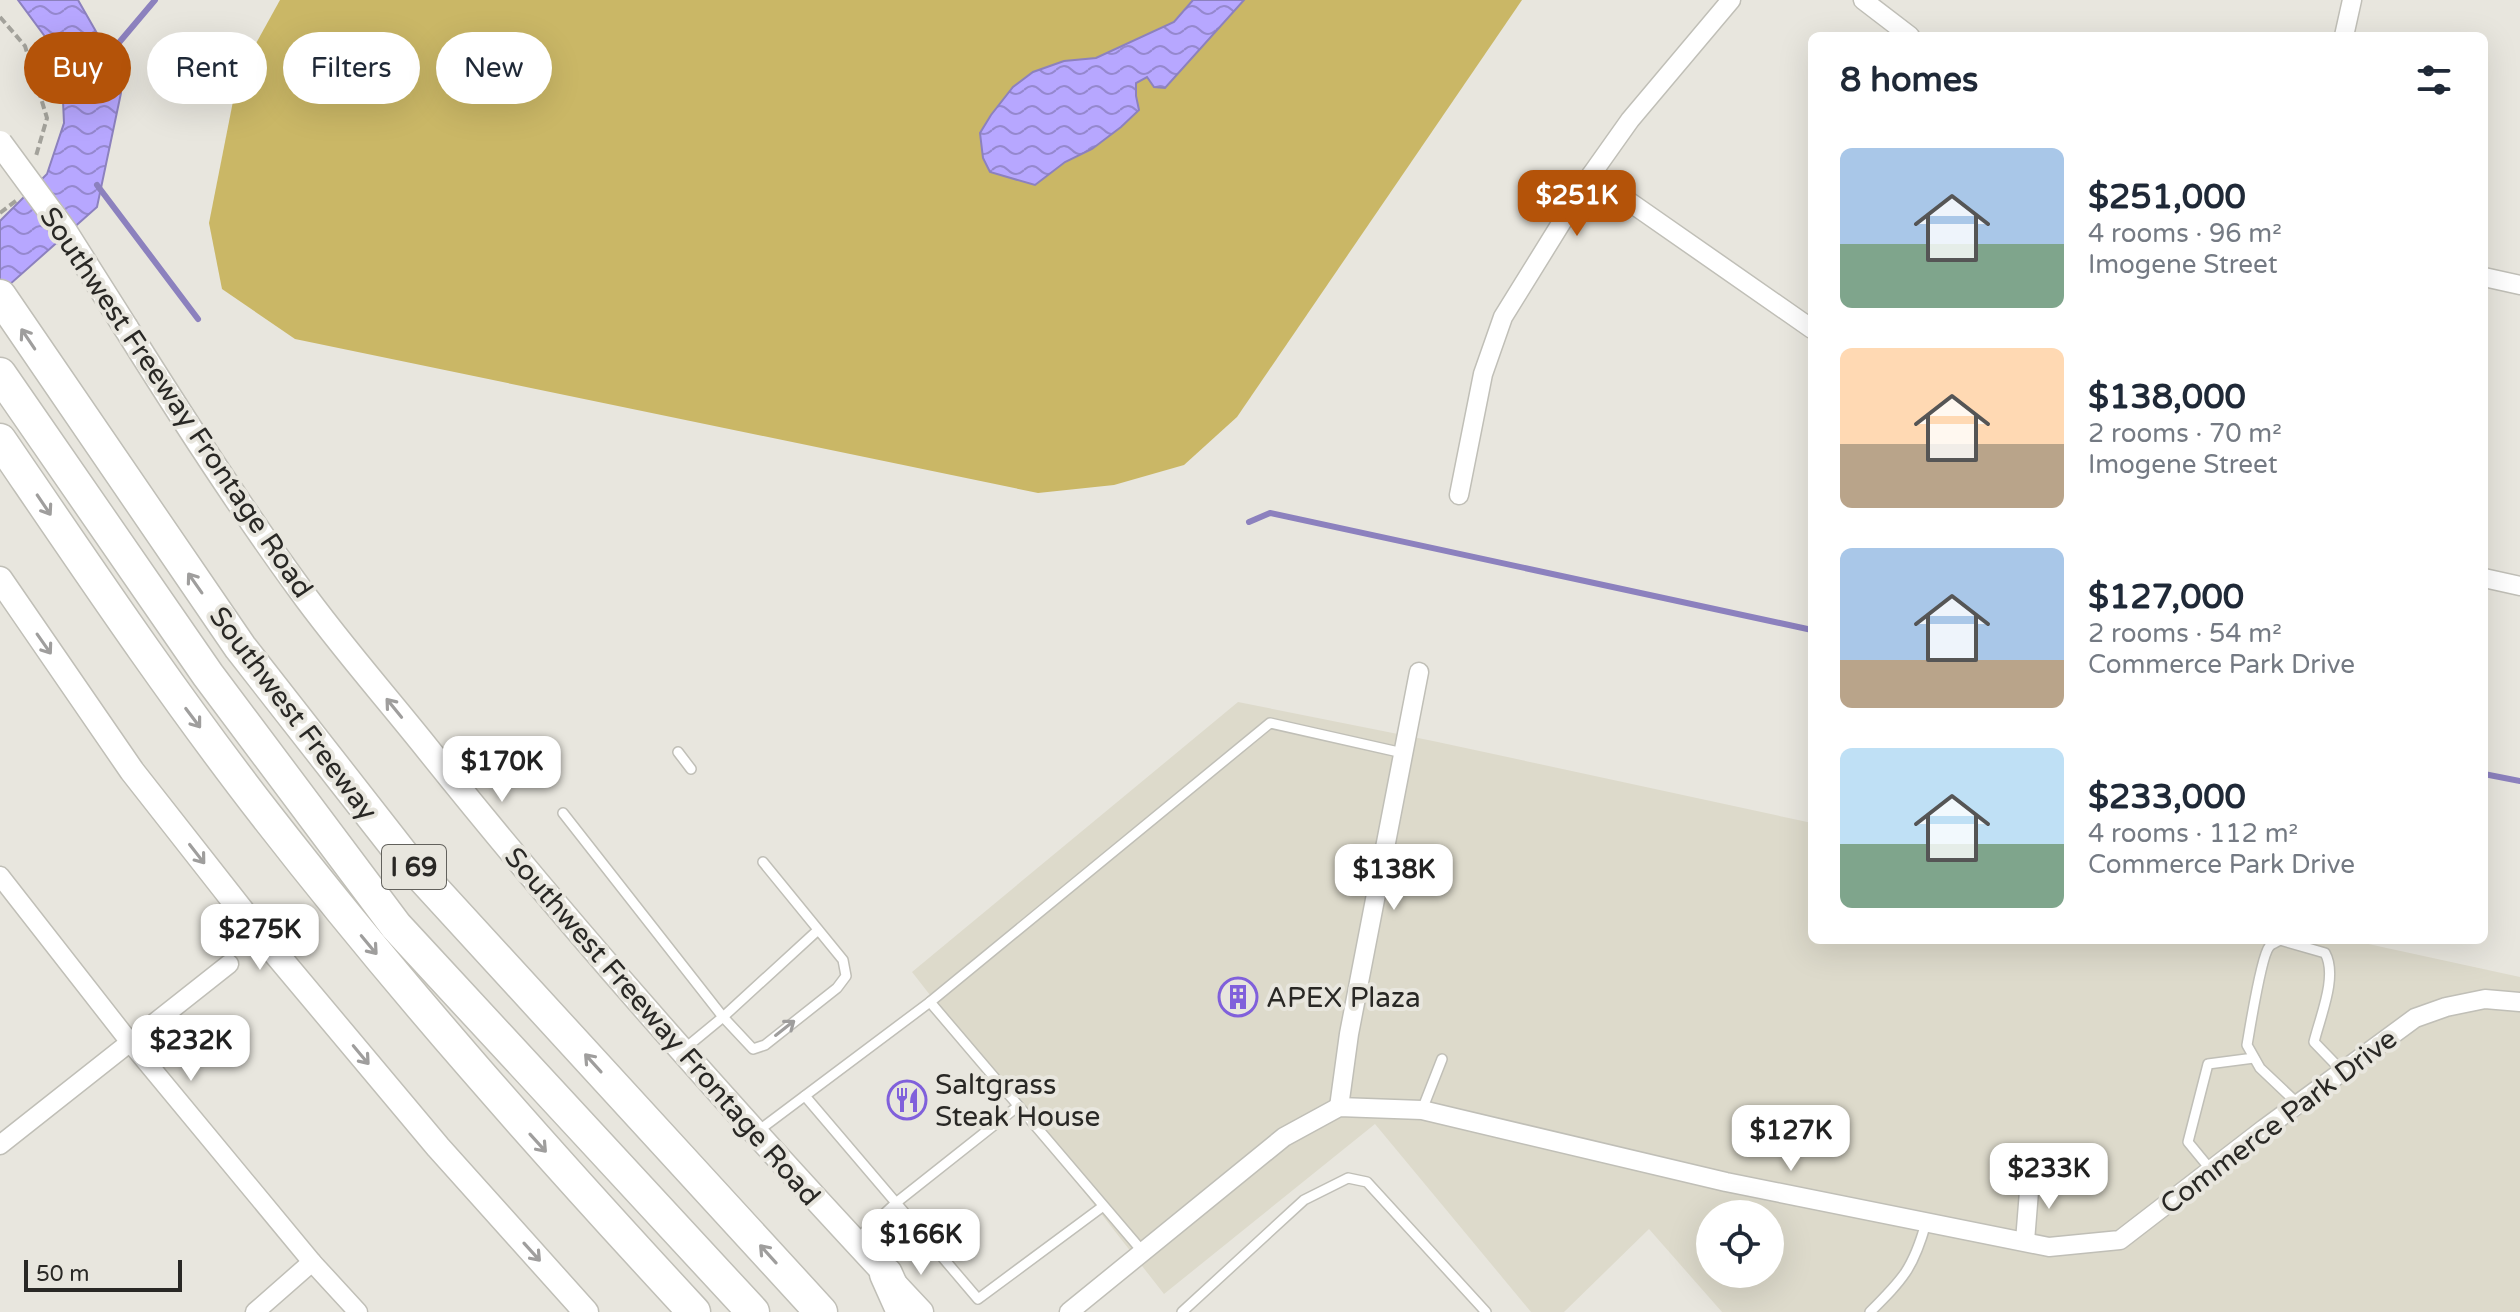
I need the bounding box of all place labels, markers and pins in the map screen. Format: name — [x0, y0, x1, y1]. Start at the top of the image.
pin: $251K — [1521, 170, 1633, 238]
pin: $170K — [446, 736, 558, 804]
pin: $138K — [1338, 844, 1450, 912]
pin: $275K — [204, 904, 316, 972]
building icon: APEX Plaza — [1217, 976, 1259, 1018]
place label: APEX Plaza — [1266, 981, 1421, 1015]
pin: $232K — [135, 1015, 247, 1083]
place label: Saltgrass Steak House — [935, 1068, 1100, 1134]
restaurant icon: Saltgrass Steak House — [886, 1079, 928, 1121]
pin: $127K — [1735, 1105, 1847, 1173]
pin: $233K — [1993, 1143, 2105, 1211]
pin: $166K — [865, 1209, 977, 1277]

